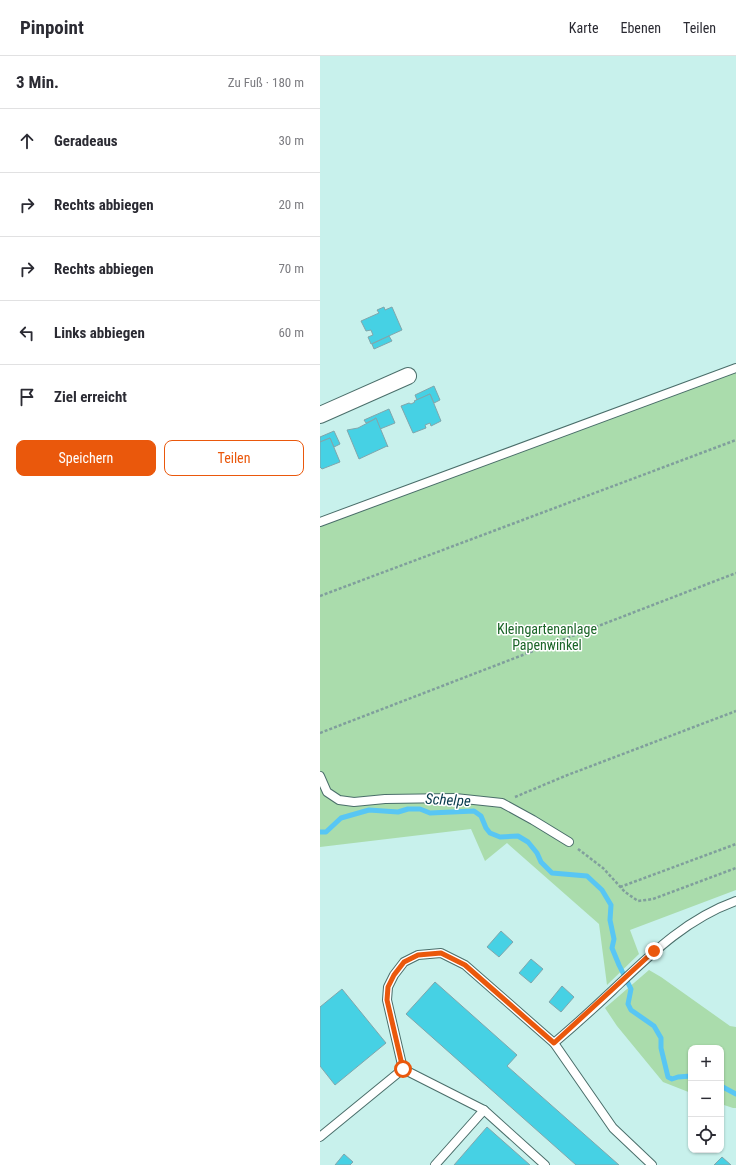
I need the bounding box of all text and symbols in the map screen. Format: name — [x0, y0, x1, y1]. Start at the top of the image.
text: Pinpoint — [20, 16, 84, 39]
text: Karte — [569, 20, 598, 36]
text: Ebenen — [620, 20, 661, 36]
text: Teilen — [683, 20, 716, 36]
text: 3 Min. — [16, 72, 59, 92]
text: Zu Fuß · 180 m — [228, 75, 304, 90]
icon: ahead — [16, 130, 38, 152]
text: Geradeaus — [54, 132, 118, 150]
text: 30 m — [278, 133, 304, 148]
icon: right — [16, 194, 38, 216]
text: Rechts abbiegen — [54, 196, 154, 214]
text: 20 m — [278, 197, 304, 212]
icon: right — [16, 258, 38, 280]
text: Rechts abbiegen — [54, 260, 154, 278]
text: 70 m — [278, 261, 304, 276]
icon: left — [16, 322, 38, 344]
text: Links abbiegen — [54, 324, 145, 342]
text: 60 m — [278, 325, 304, 340]
icon: arrive — [16, 386, 38, 408]
text: Ziel erreicht — [54, 388, 127, 406]
button: Speichern — [16, 440, 156, 476]
button: Teilen — [164, 440, 304, 476]
park label: Kleingartenanlage Papenwinkel — [497, 621, 597, 653]
water label: Schelpe — [425, 790, 471, 810]
route end — [645, 942, 663, 960]
map controls — [688, 1045, 724, 1153]
button: + — [688, 1045, 724, 1081]
route start — [394, 1060, 412, 1078]
button: − — [688, 1081, 724, 1117]
button: locate — [688, 1117, 724, 1153]

